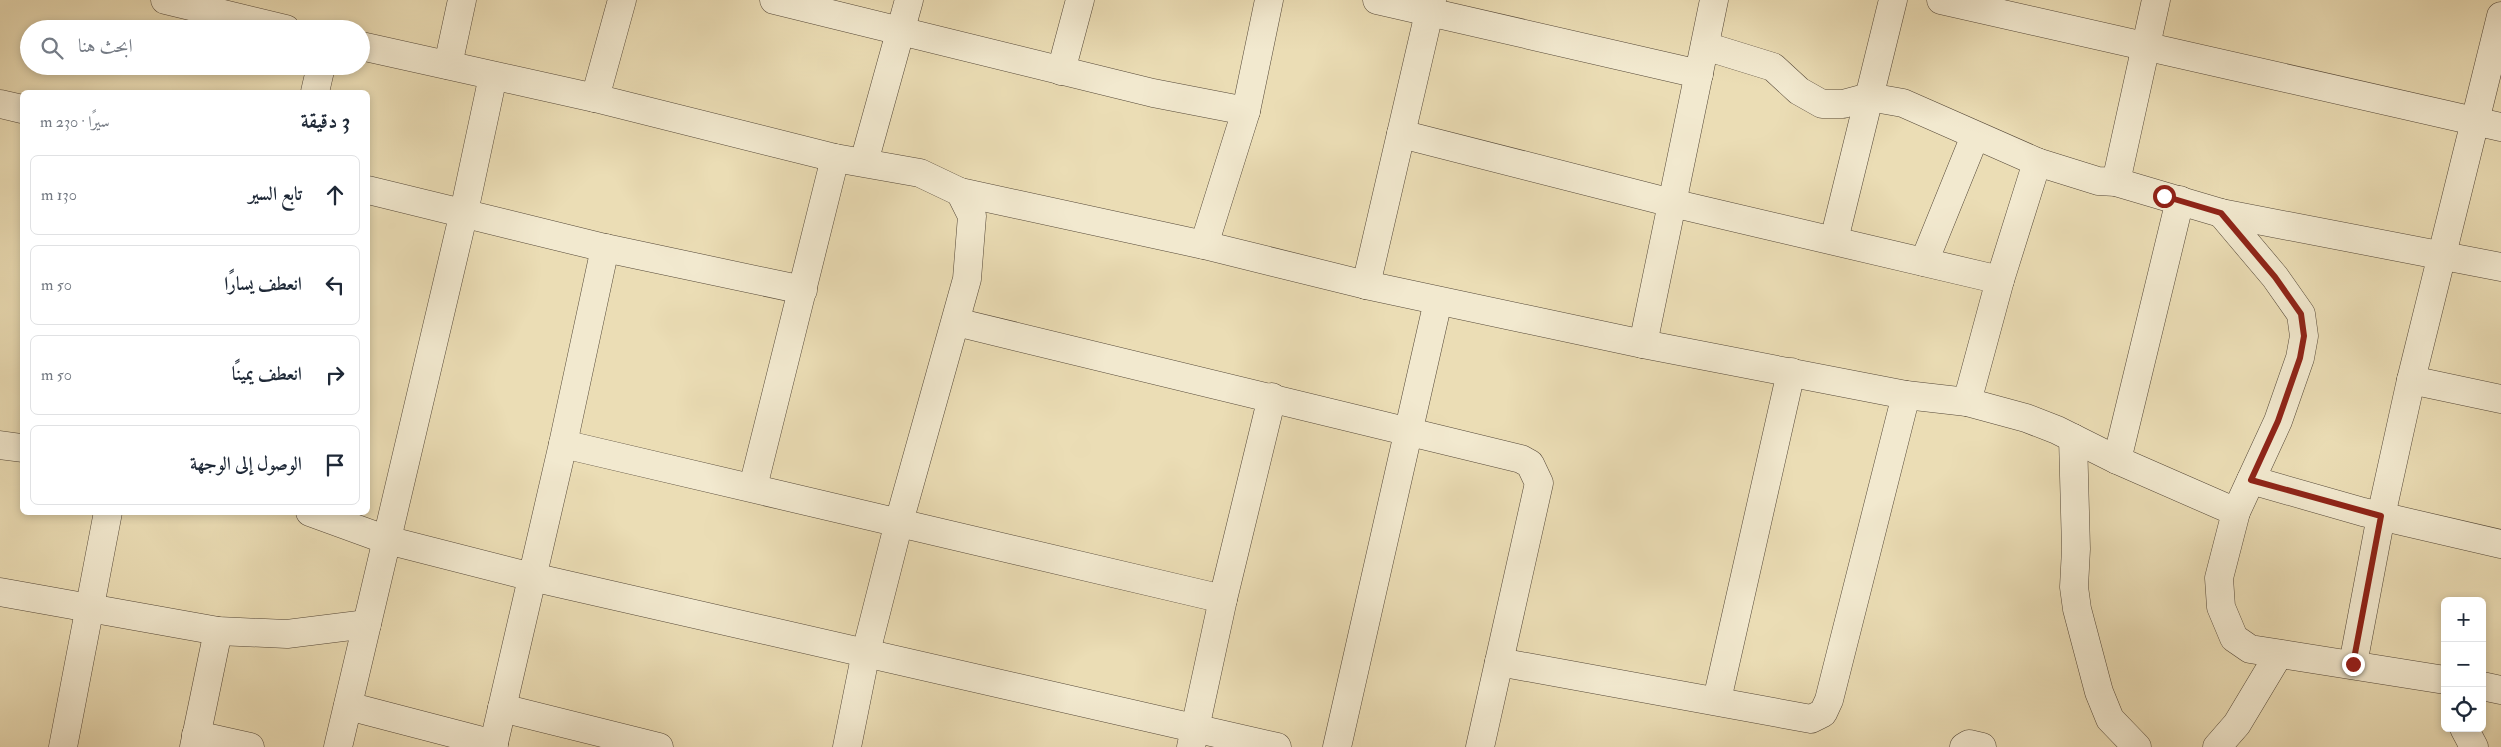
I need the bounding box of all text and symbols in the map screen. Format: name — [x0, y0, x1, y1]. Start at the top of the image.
search box — [20, 20, 370, 75]
icon: search — [38, 34, 66, 62]
text: ابحث هنا — [78, 34, 133, 58]
text: 3 دقيقة — [301, 108, 350, 135]
text: سيرًا · 230 m — [40, 112, 109, 132]
icon: ahead — [321, 181, 349, 209]
text: تابع السير — [248, 182, 302, 206]
text: 130 m — [41, 185, 77, 205]
route start — [2153, 185, 2176, 208]
icon: left — [321, 271, 349, 299]
text: انعطف يسارًا — [224, 272, 302, 296]
text: 50 m — [41, 275, 72, 295]
icon: right — [321, 361, 349, 389]
text: انعطف يمينًا — [232, 362, 302, 386]
text: 50 m — [41, 365, 72, 385]
icon: arrive — [321, 451, 349, 479]
text: الوصول إلى الوجهة — [190, 452, 302, 476]
map controls — [2441, 597, 2486, 732]
button: + — [2441, 597, 2486, 642]
button: − — [2441, 642, 2486, 687]
route end — [2342, 653, 2365, 676]
button: locate — [2441, 687, 2486, 732]

